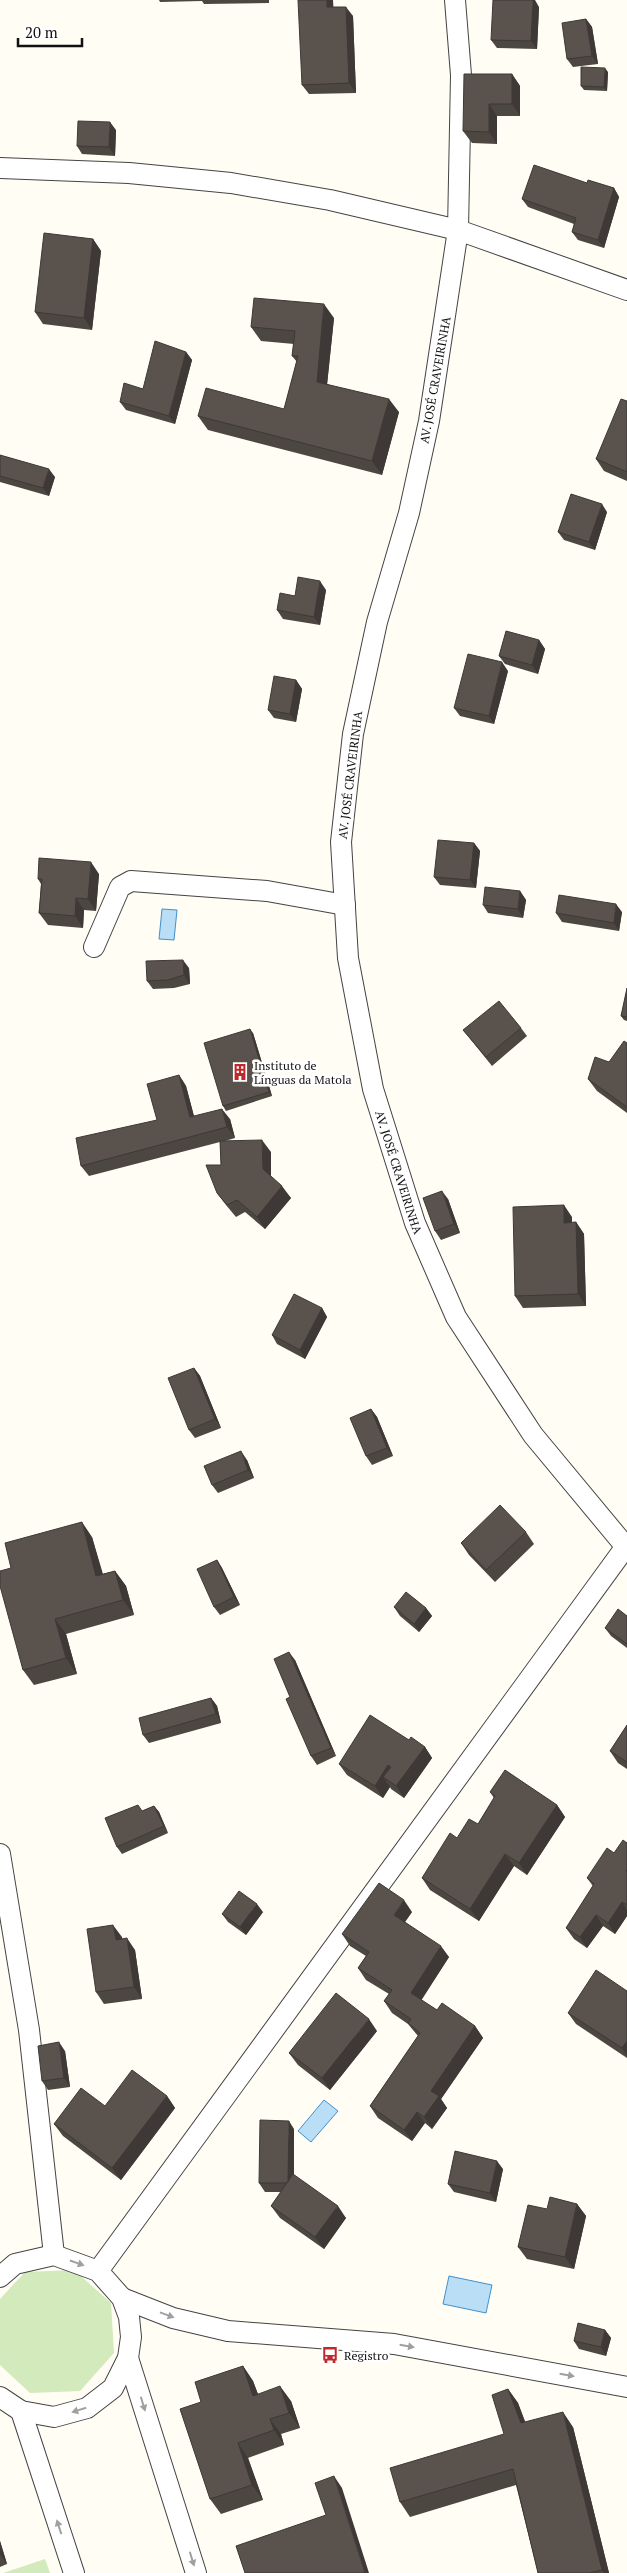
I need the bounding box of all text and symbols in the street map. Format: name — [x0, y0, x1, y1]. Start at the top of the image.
scale bar — [18, 15, 81, 47]
text: 20 m — [25, 22, 58, 42]
street label: AV. JOSÉ CRAVEIRINHA — [416, 315, 454, 445]
street label: AV. JOSÉ CRAVEIRINHA — [335, 709, 365, 840]
place label: Instituto de Línguas da Matola — [254, 1058, 352, 1087]
building icon: Instituto de Línguas da Matola — [230, 1062, 250, 1082]
street label: AV. JOSÉ CRAVEIRINHA — [373, 1108, 427, 1237]
one-way arrow — [69, 2260, 84, 2267]
one-way arrow — [160, 2312, 175, 2319]
one-way arrow — [399, 2343, 415, 2351]
bus stop icon: Registro — [320, 2345, 340, 2365]
place label: Registro — [344, 2348, 389, 2363]
one-way arrow — [559, 2372, 575, 2380]
one-way arrow — [139, 2397, 147, 2412]
one-way arrow — [72, 2407, 87, 2415]
one-way arrow — [55, 2519, 62, 2534]
one-way arrow — [188, 2552, 196, 2567]

